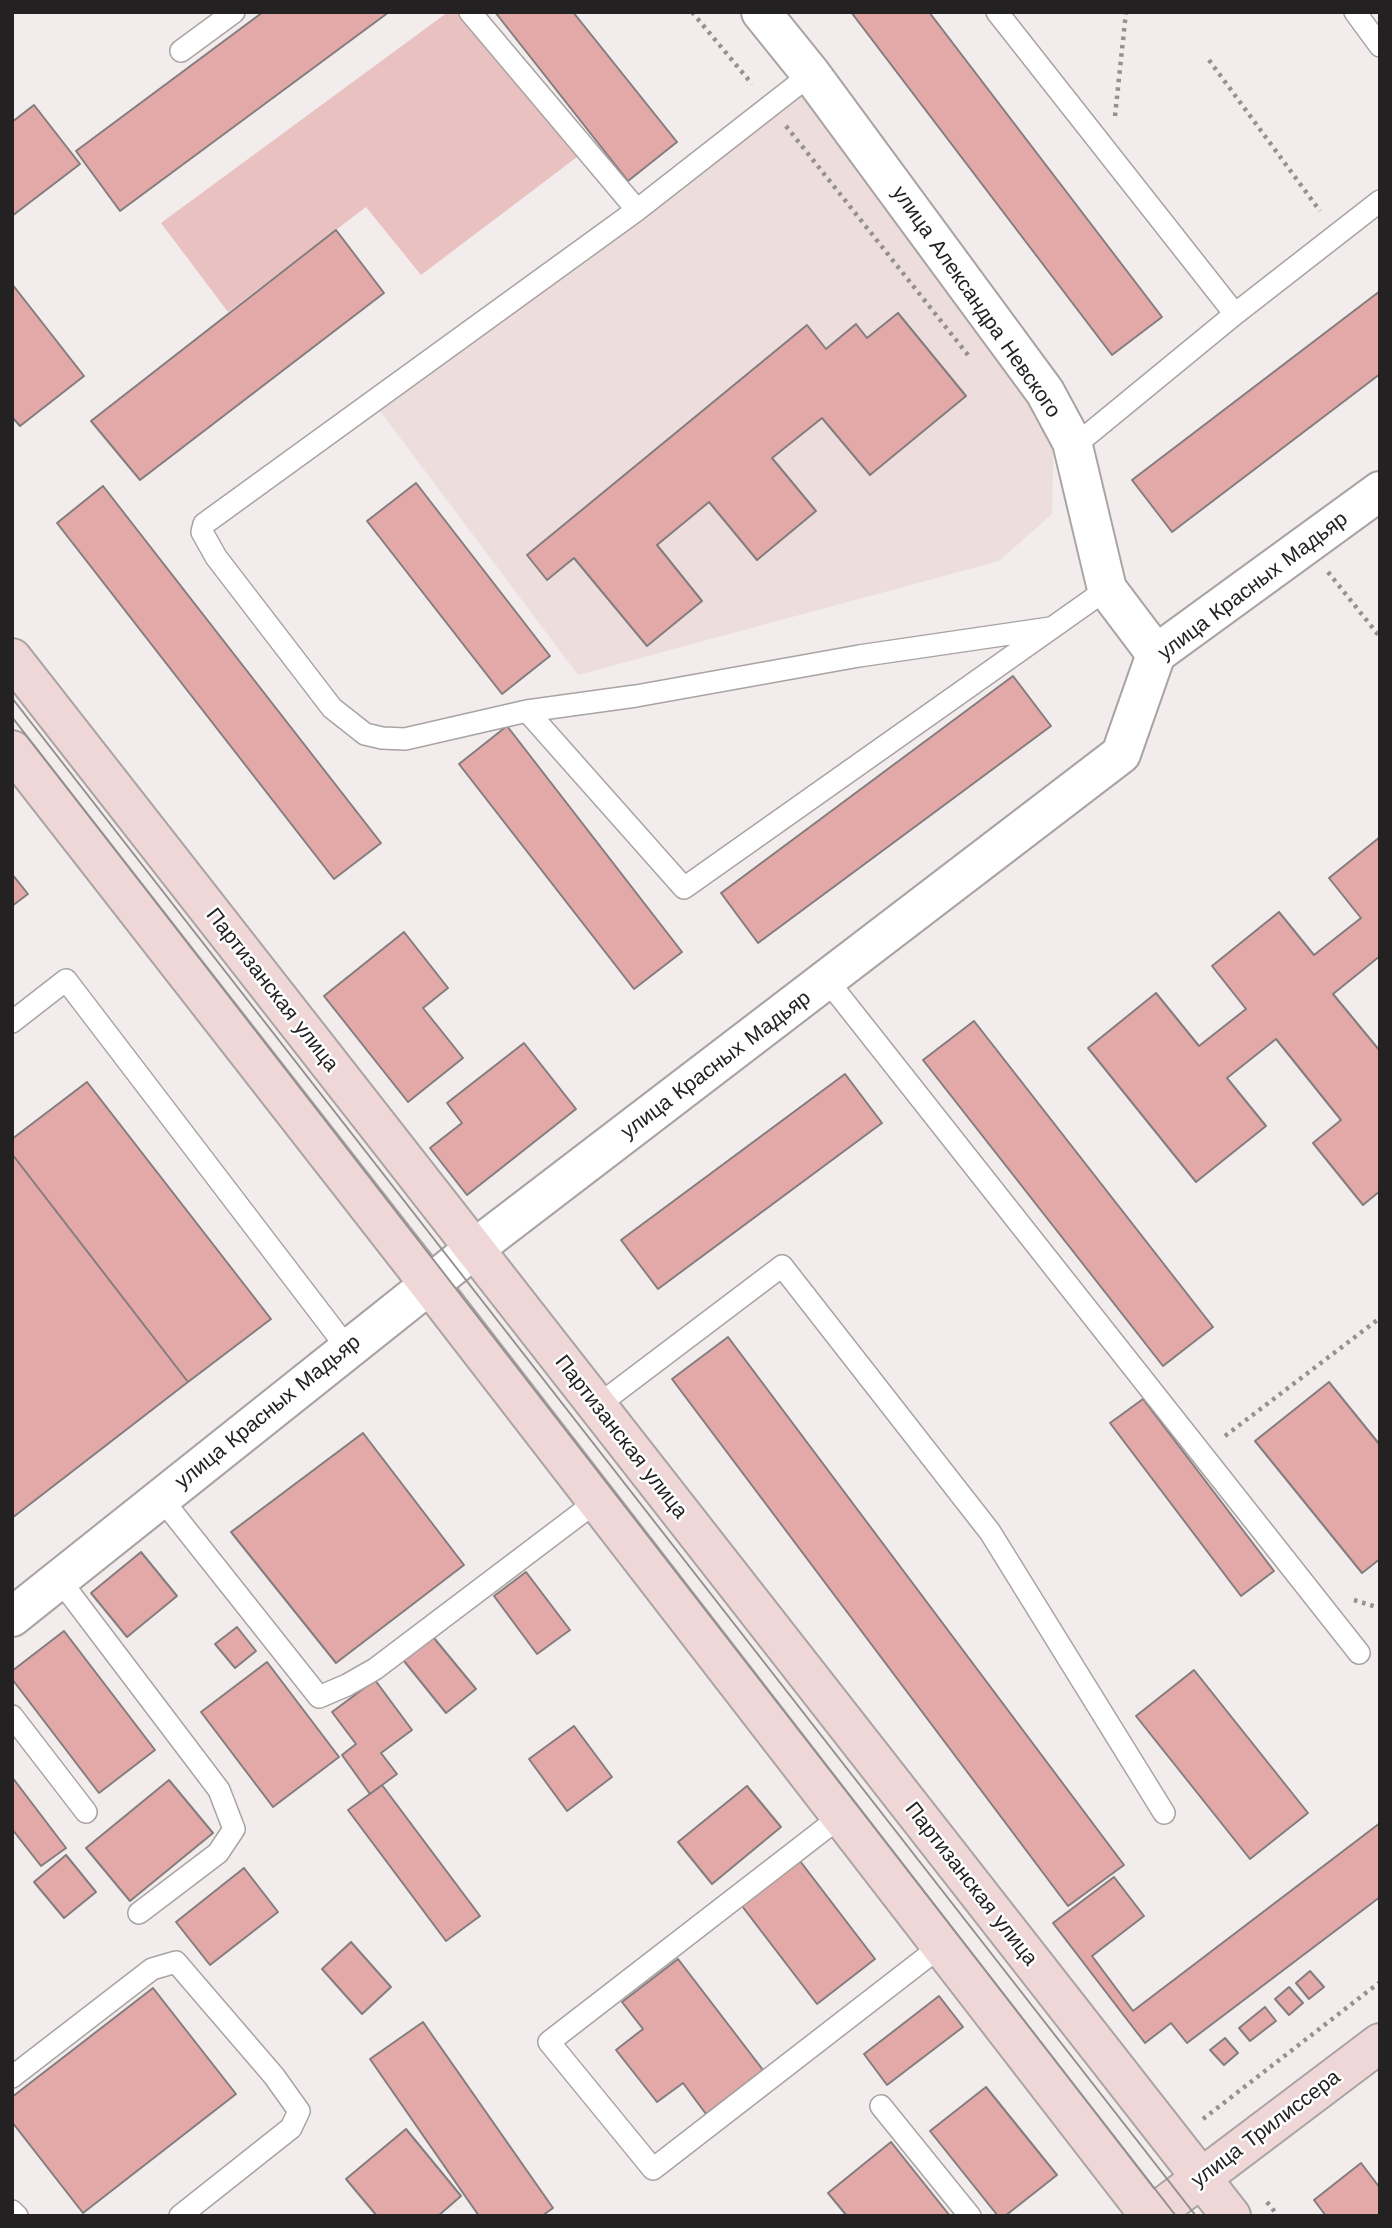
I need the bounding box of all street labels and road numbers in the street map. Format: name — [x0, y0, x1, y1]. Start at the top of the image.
street label: улица Александра Невского — [886, 181, 1066, 423]
street label: улица Красных Мадьяр — [1153, 506, 1353, 666]
street label: Партизанская улица — [200, 903, 344, 1077]
street label: улица Красных Мадьяр — [616, 985, 816, 1145]
street label: улица Красных Мадьяр — [170, 1330, 366, 1494]
street label: Партизанская улица — [549, 1350, 693, 1524]
street label: Партизанская улица — [899, 1797, 1043, 1971]
street label: улица Трилиссера — [1187, 2065, 1345, 2193]

